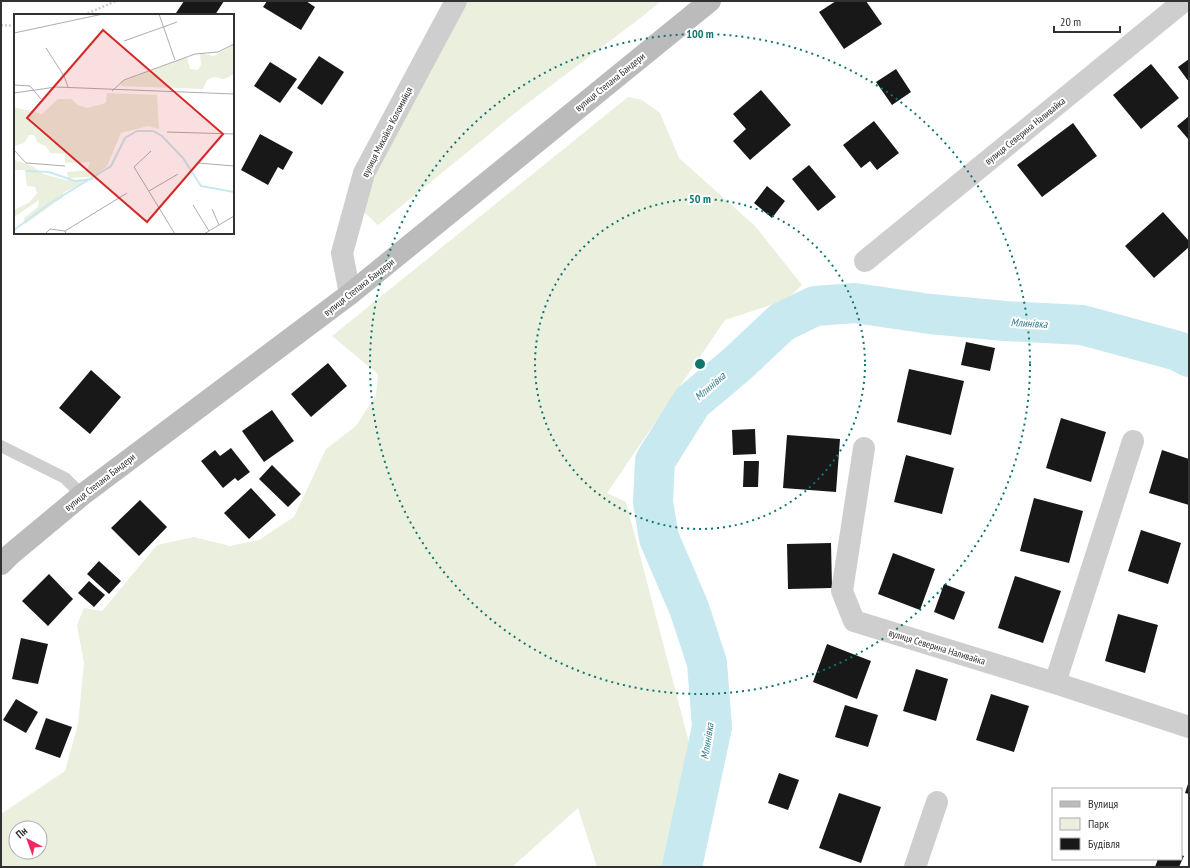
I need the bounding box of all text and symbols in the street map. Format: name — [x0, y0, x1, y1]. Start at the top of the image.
scale bar — [1054, 8, 1120, 34]
inset map — [14, 14, 234, 234]
text: 20 m — [1060, 14, 1081, 29]
text: 100 m — [686, 26, 714, 41]
street label: вулиця Степана Бандери — [572, 50, 648, 114]
street label: вулиця Михайла Коломийця — [359, 85, 415, 179]
street label: вулиця Северина Наливайка — [982, 94, 1068, 168]
text: 50 m — [689, 191, 711, 206]
street label: вулиця Степана Бандери — [321, 255, 397, 319]
water label: Млинівка — [1010, 315, 1048, 331]
centre of rings — [693, 357, 707, 371]
water label: Млинівка — [692, 368, 729, 403]
street label: вулиця Степана Бандери — [62, 450, 138, 514]
street label: вулиця Северина Наливайка — [887, 626, 987, 668]
water label: Млинівка — [697, 721, 717, 760]
legend — [1052, 788, 1182, 860]
text: Вулиця — [1088, 796, 1118, 811]
text: Парк — [1088, 816, 1109, 831]
north arrow — [8, 820, 48, 860]
text: Пн — [13, 824, 30, 841]
text: Будівля — [1088, 836, 1120, 851]

